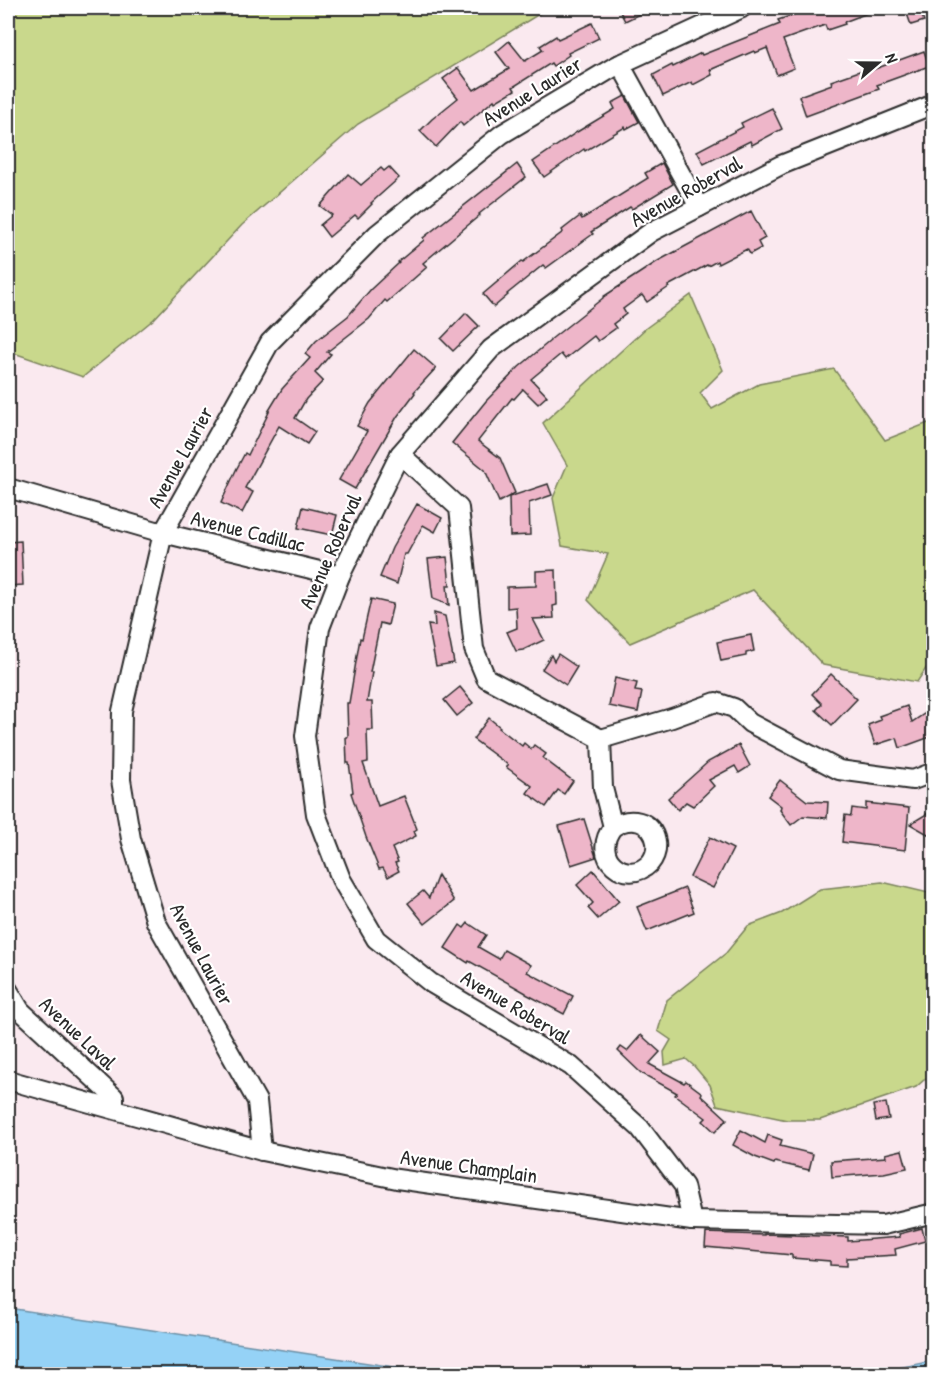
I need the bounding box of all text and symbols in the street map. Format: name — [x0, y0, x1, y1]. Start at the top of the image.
north arrow — [848, 33, 908, 93]
street label: Avenue Laurier — [477, 49, 587, 133]
text: N — [880, 50, 904, 66]
street label: Avenue Roberval — [625, 148, 747, 234]
street label: Avenue Laurier — [140, 401, 220, 513]
street label: Avenue Roberval — [292, 488, 369, 613]
street label: Avenue Cadillac — [188, 503, 309, 559]
street label: Avenue Laurier — [163, 898, 241, 1010]
street label: Avenue Roberval — [456, 963, 577, 1051]
street label: Avenue Laval — [33, 990, 123, 1077]
street label: Avenue Champlain — [399, 1142, 539, 1190]

